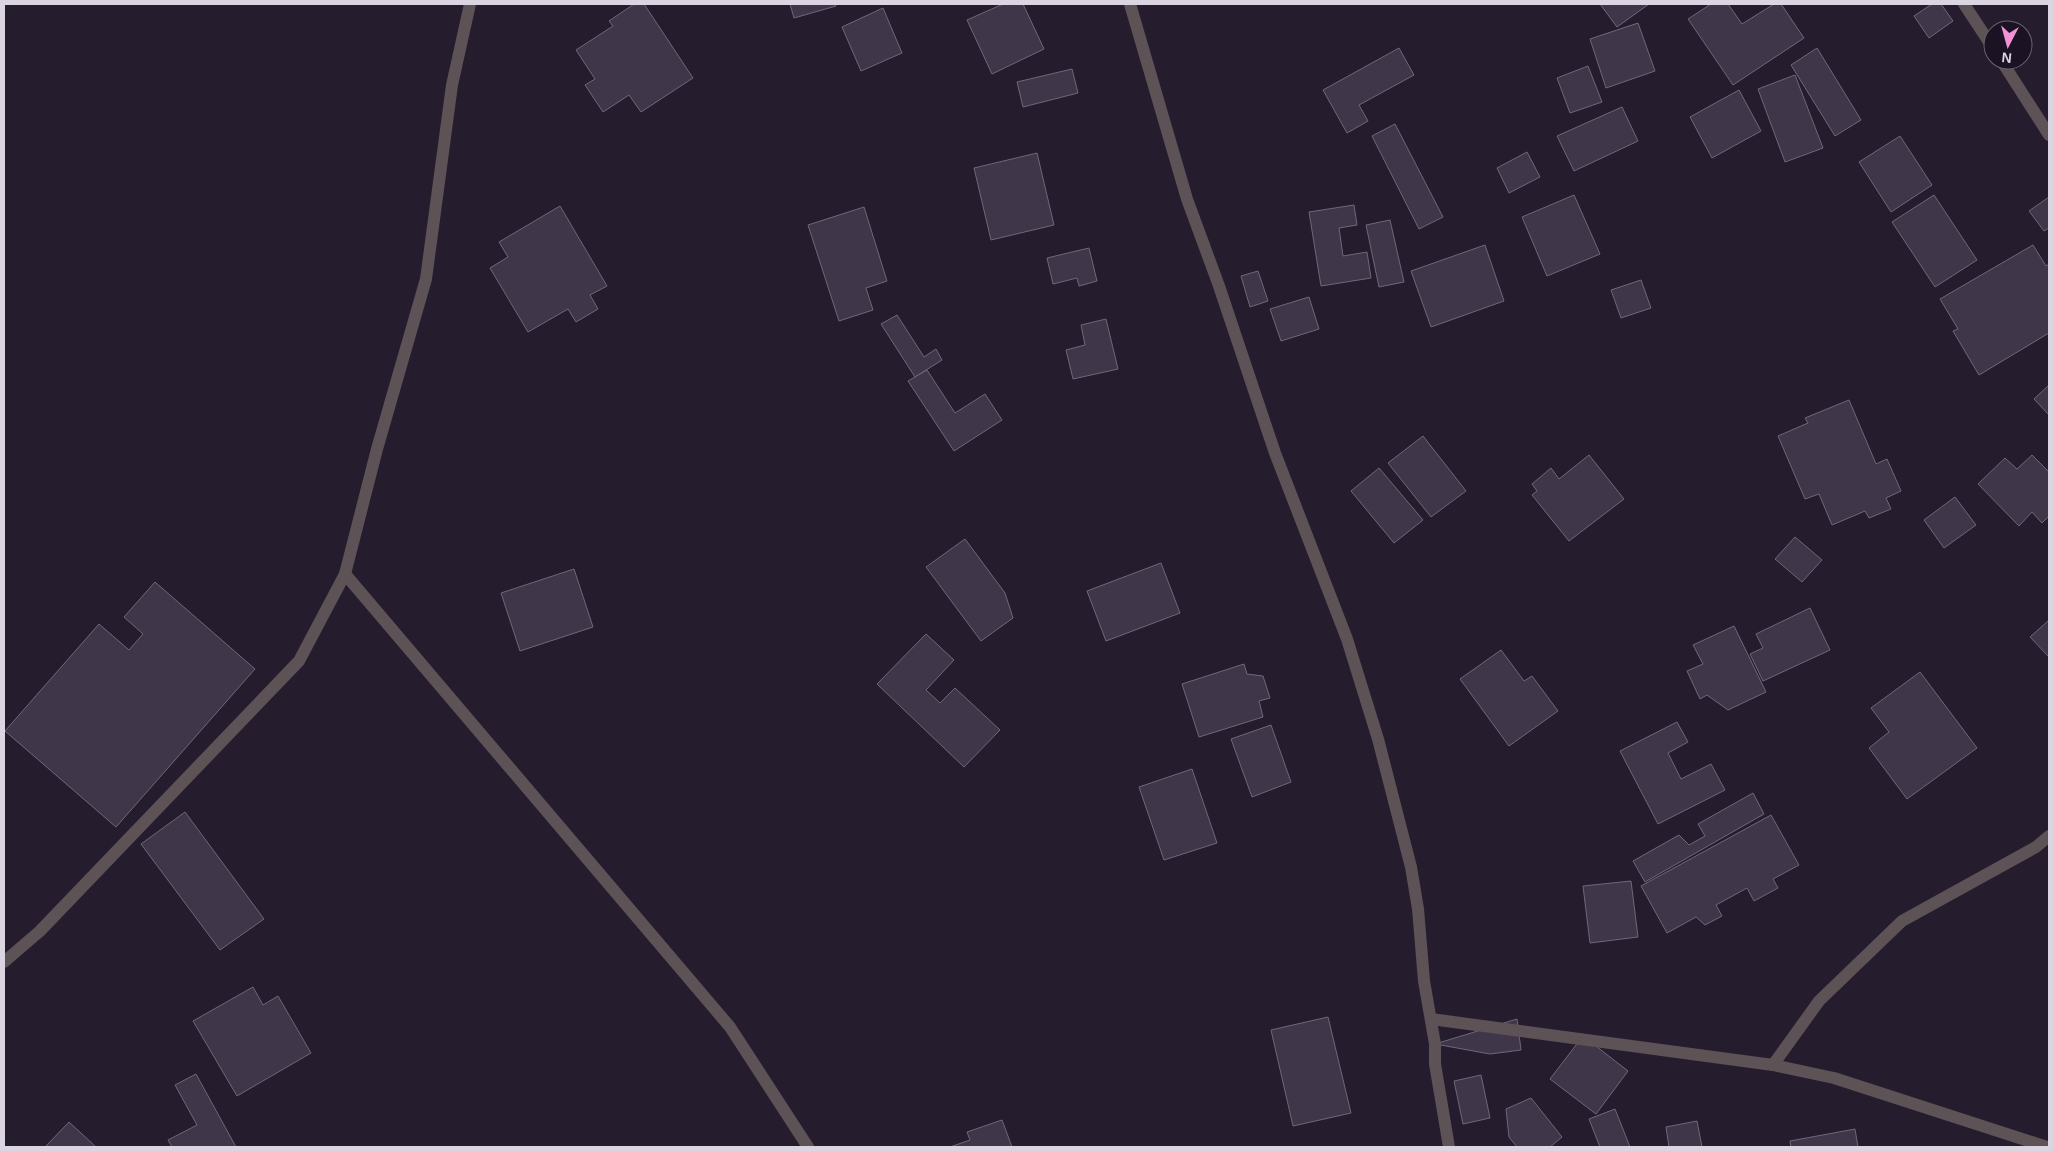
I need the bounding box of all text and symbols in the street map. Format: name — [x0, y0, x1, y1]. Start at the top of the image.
north arrow — [1983, 20, 2033, 70]
text: N — [2001, 49, 2013, 66]

